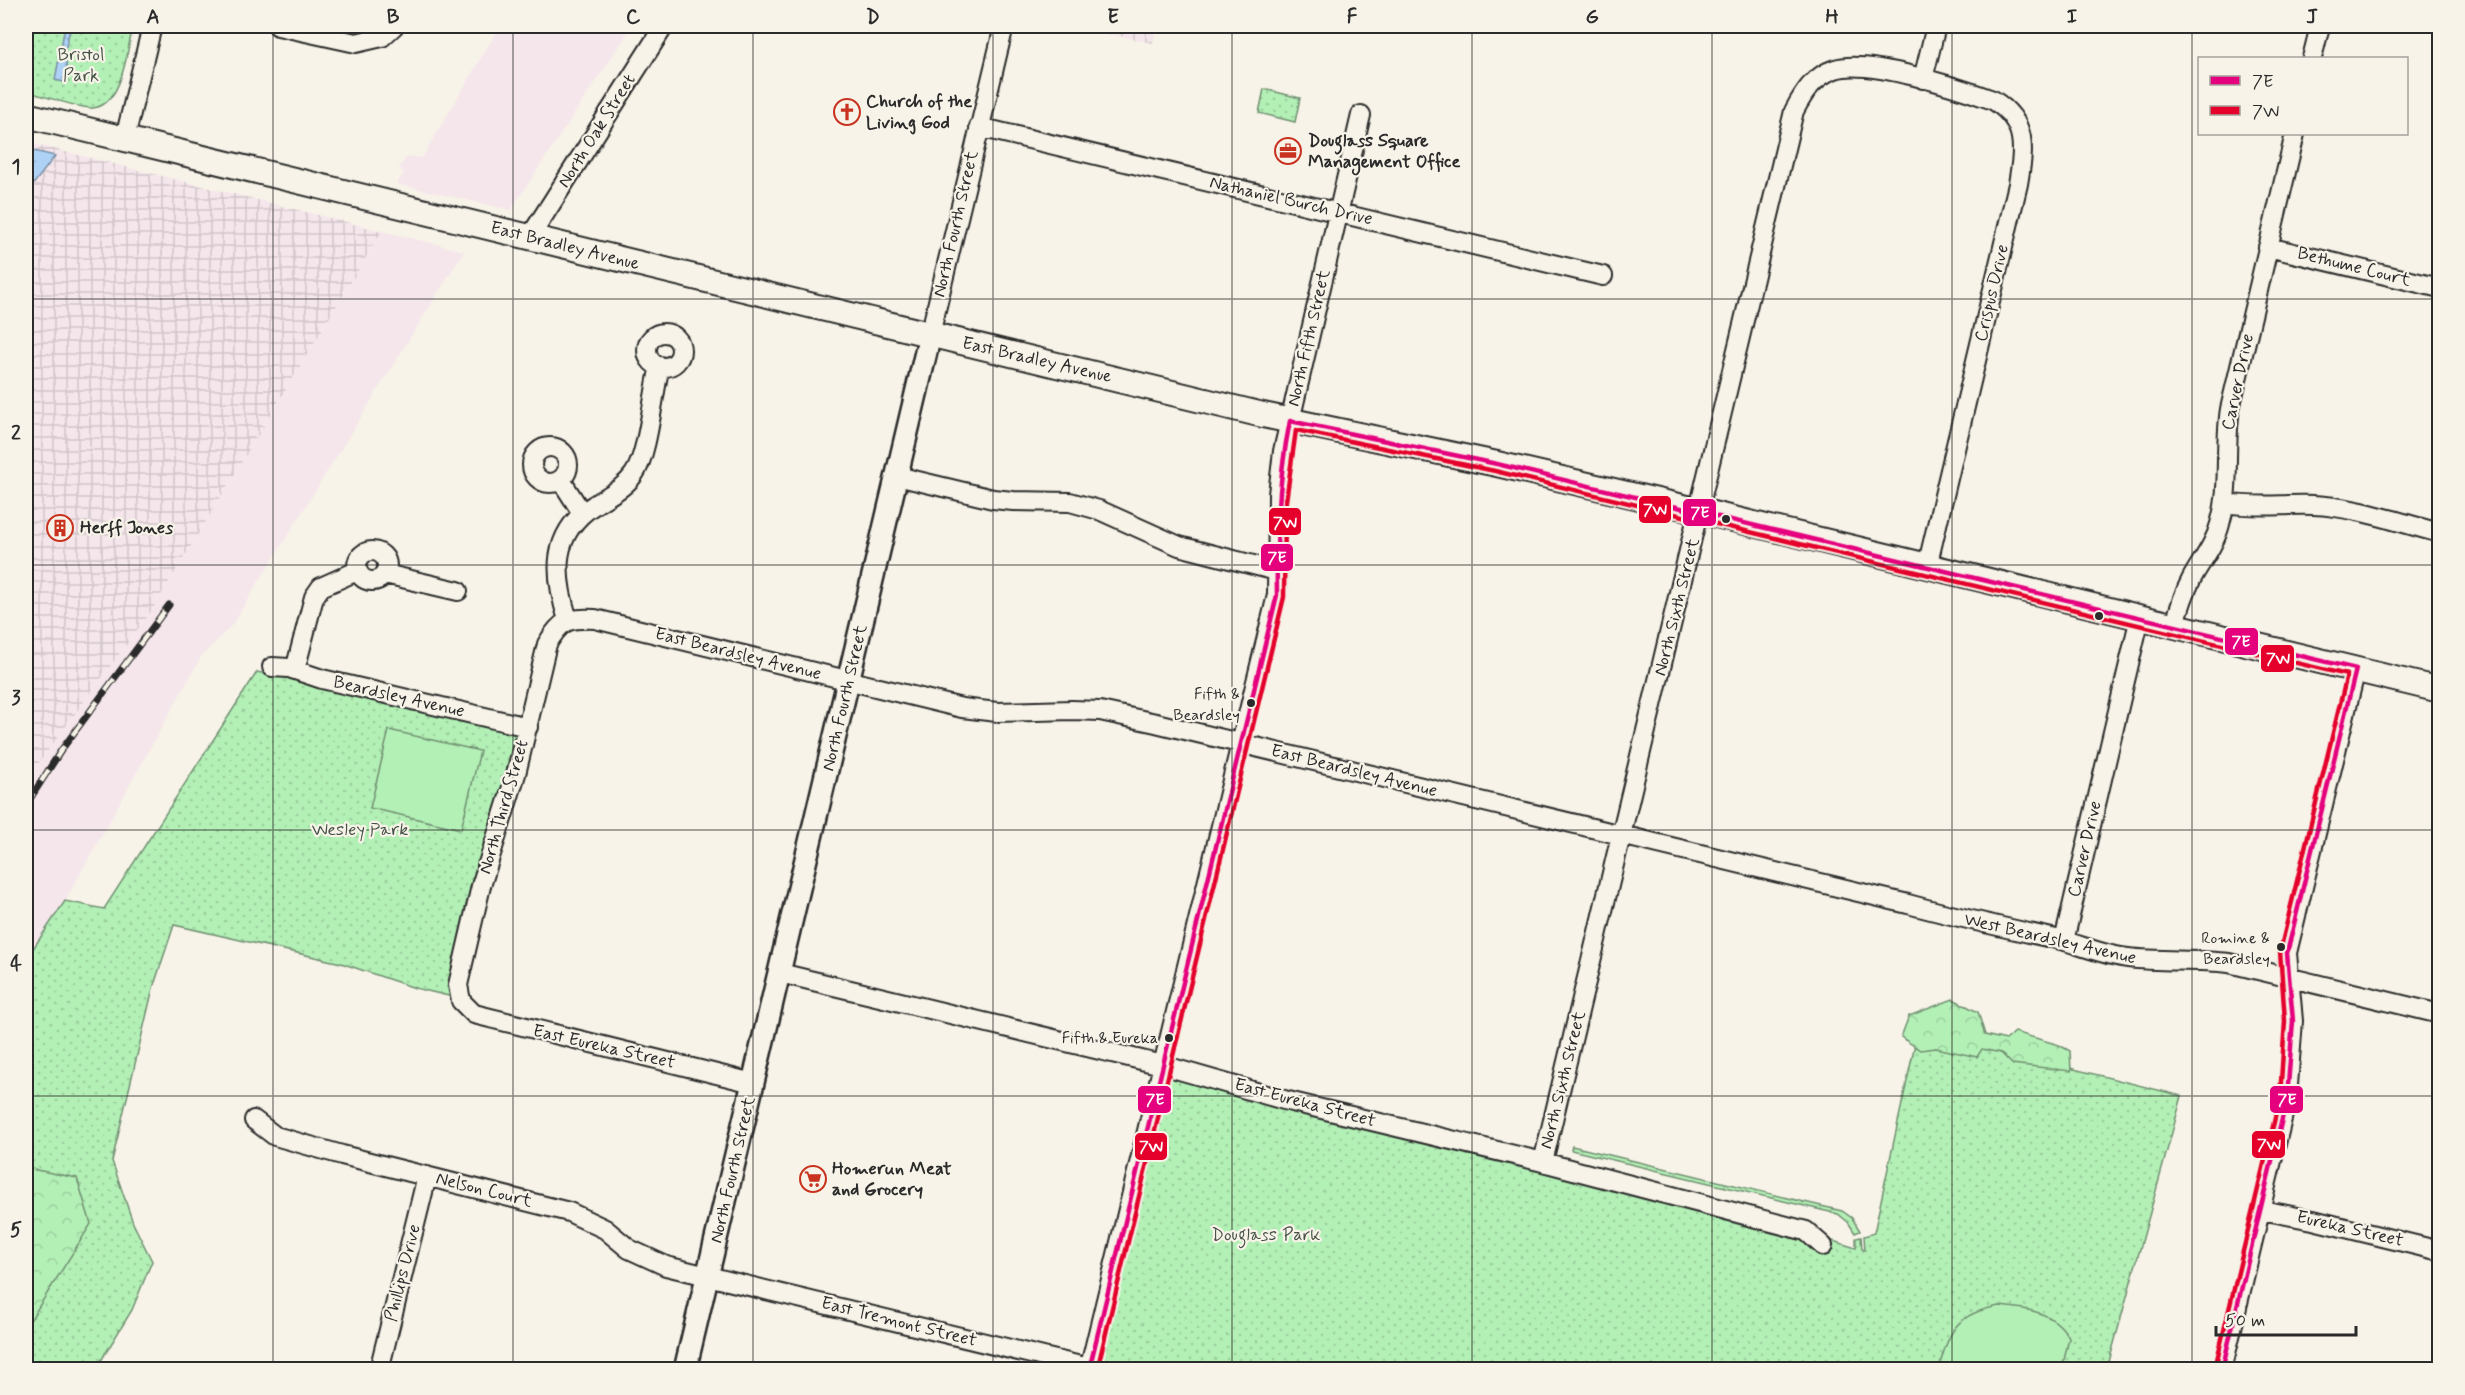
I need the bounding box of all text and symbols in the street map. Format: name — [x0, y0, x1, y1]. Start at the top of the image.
text: A — [146, 4, 160, 31]
text: B — [387, 4, 400, 31]
text: C — [626, 4, 641, 31]
text: D — [866, 4, 880, 31]
text: E — [1107, 4, 1119, 31]
text: F — [1347, 4, 1358, 31]
text: G — [1585, 4, 1599, 31]
text: H — [1825, 4, 1839, 31]
text: I — [2067, 4, 2077, 31]
text: J — [2306, 4, 2318, 31]
park label: Bristol Park — [58, 43, 104, 88]
legend — [2198, 57, 2408, 135]
street label: North Oak Street — [552, 69, 642, 192]
text: 7E — [2252, 70, 2273, 94]
place label: Church of the Living God — [866, 90, 972, 135]
church icon: Church of the Living God — [832, 97, 862, 127]
text: 7W — [2252, 100, 2279, 124]
place label: Douglass Square Management Office — [1308, 129, 1460, 176]
office icon: Douglass Square Management Office — [1273, 136, 1303, 166]
street label: North Fourth Street — [927, 148, 985, 300]
text: 1 — [12, 154, 20, 181]
street label: Nathaniel Burch Drive — [1207, 171, 1375, 231]
street label: East Bradley Avenue — [488, 216, 642, 276]
street label: Bethume Court — [2295, 241, 2414, 293]
street label: Crispus Drive — [1969, 242, 2015, 344]
street label: North Fifth Street — [1282, 267, 1336, 409]
street label: East Bradley Avenue — [960, 331, 1114, 389]
street label: Carver Drive — [2216, 331, 2260, 433]
text: 2 — [11, 420, 21, 447]
line badge: 7W — [1638, 495, 1672, 524]
line badge: 7E — [1682, 498, 1717, 527]
text: 7W — [1643, 500, 1668, 521]
text: 7E — [1690, 503, 1710, 524]
line badge: 7W — [1268, 507, 1302, 536]
building icon: Herff Jones — [45, 513, 75, 543]
text: 7W — [1273, 513, 1298, 534]
unlabelled marker — [1720, 513, 1732, 525]
place label: Herff Jones — [80, 516, 173, 540]
street label: North Sixth Street — [1648, 535, 1706, 679]
line badge: 7E — [1260, 543, 1294, 572]
text: 7E — [1267, 548, 1287, 569]
unlabelled marker — [2093, 610, 2105, 622]
street label: East Beardsley Avenue — [652, 622, 824, 686]
street label: North Fourth Street — [816, 622, 874, 774]
line badge: 7E — [2224, 627, 2259, 656]
text: 7E — [2231, 632, 2251, 653]
line badge: 7W — [2260, 644, 2295, 673]
text: 7W — [2266, 649, 2291, 670]
street label: Beardsley Avenue — [331, 670, 467, 724]
place label: Fifth & Beardsley — [1173, 684, 1240, 726]
text: 3 — [11, 685, 21, 712]
marker: Fifth & Beardsley — [1245, 697, 1257, 709]
street label: North Third Street — [473, 737, 535, 877]
street label: East Beardsley Avenue — [1268, 739, 1440, 803]
street label: Carver Drive — [2062, 798, 2108, 900]
park label: Wesley Park — [312, 818, 408, 842]
street label: West Beardsley Avenue — [1962, 908, 2138, 970]
place label: Romine & Beardsley — [2201, 928, 2270, 970]
marker: Romine & Beardsley — [2275, 941, 2287, 953]
text: 4 — [10, 951, 22, 978]
street label: North Sixth Street — [1534, 1008, 1592, 1152]
street label: East Eureka Street — [530, 1019, 678, 1075]
place label: Fifth & Eureka — [1062, 1028, 1158, 1049]
marker: Fifth & Eureka — [1163, 1032, 1175, 1044]
street label: East Eureka Street — [1232, 1073, 1378, 1133]
line badge: 7E — [1137, 1085, 1172, 1114]
line badge: 7E — [2269, 1085, 2304, 1114]
text: 7E — [1145, 1090, 1165, 1111]
text: 7E — [2277, 1090, 2297, 1111]
street label: North Fourth Street — [704, 1094, 762, 1246]
line badge: 7W — [2251, 1130, 2286, 1159]
line badge: 7W — [1134, 1132, 1168, 1161]
text: 7W — [2257, 1135, 2282, 1156]
text: 7W — [1139, 1137, 1164, 1158]
place label: Homerun Meat and Grocery — [832, 1157, 952, 1202]
supermarket icon: Homerun Meat and Grocery — [798, 1164, 828, 1194]
street label: Nelson Court — [433, 1166, 535, 1214]
street label: Eureka Street — [2294, 1205, 2406, 1253]
text: 5 — [10, 1217, 22, 1244]
street label: Phillips Drive — [379, 1222, 427, 1324]
park label: Douglass Park — [1212, 1223, 1320, 1249]
street label: East Tremont Street — [819, 1291, 979, 1353]
scale bar — [2216, 1299, 2356, 1337]
text: 50 m — [2225, 1309, 2265, 1333]

